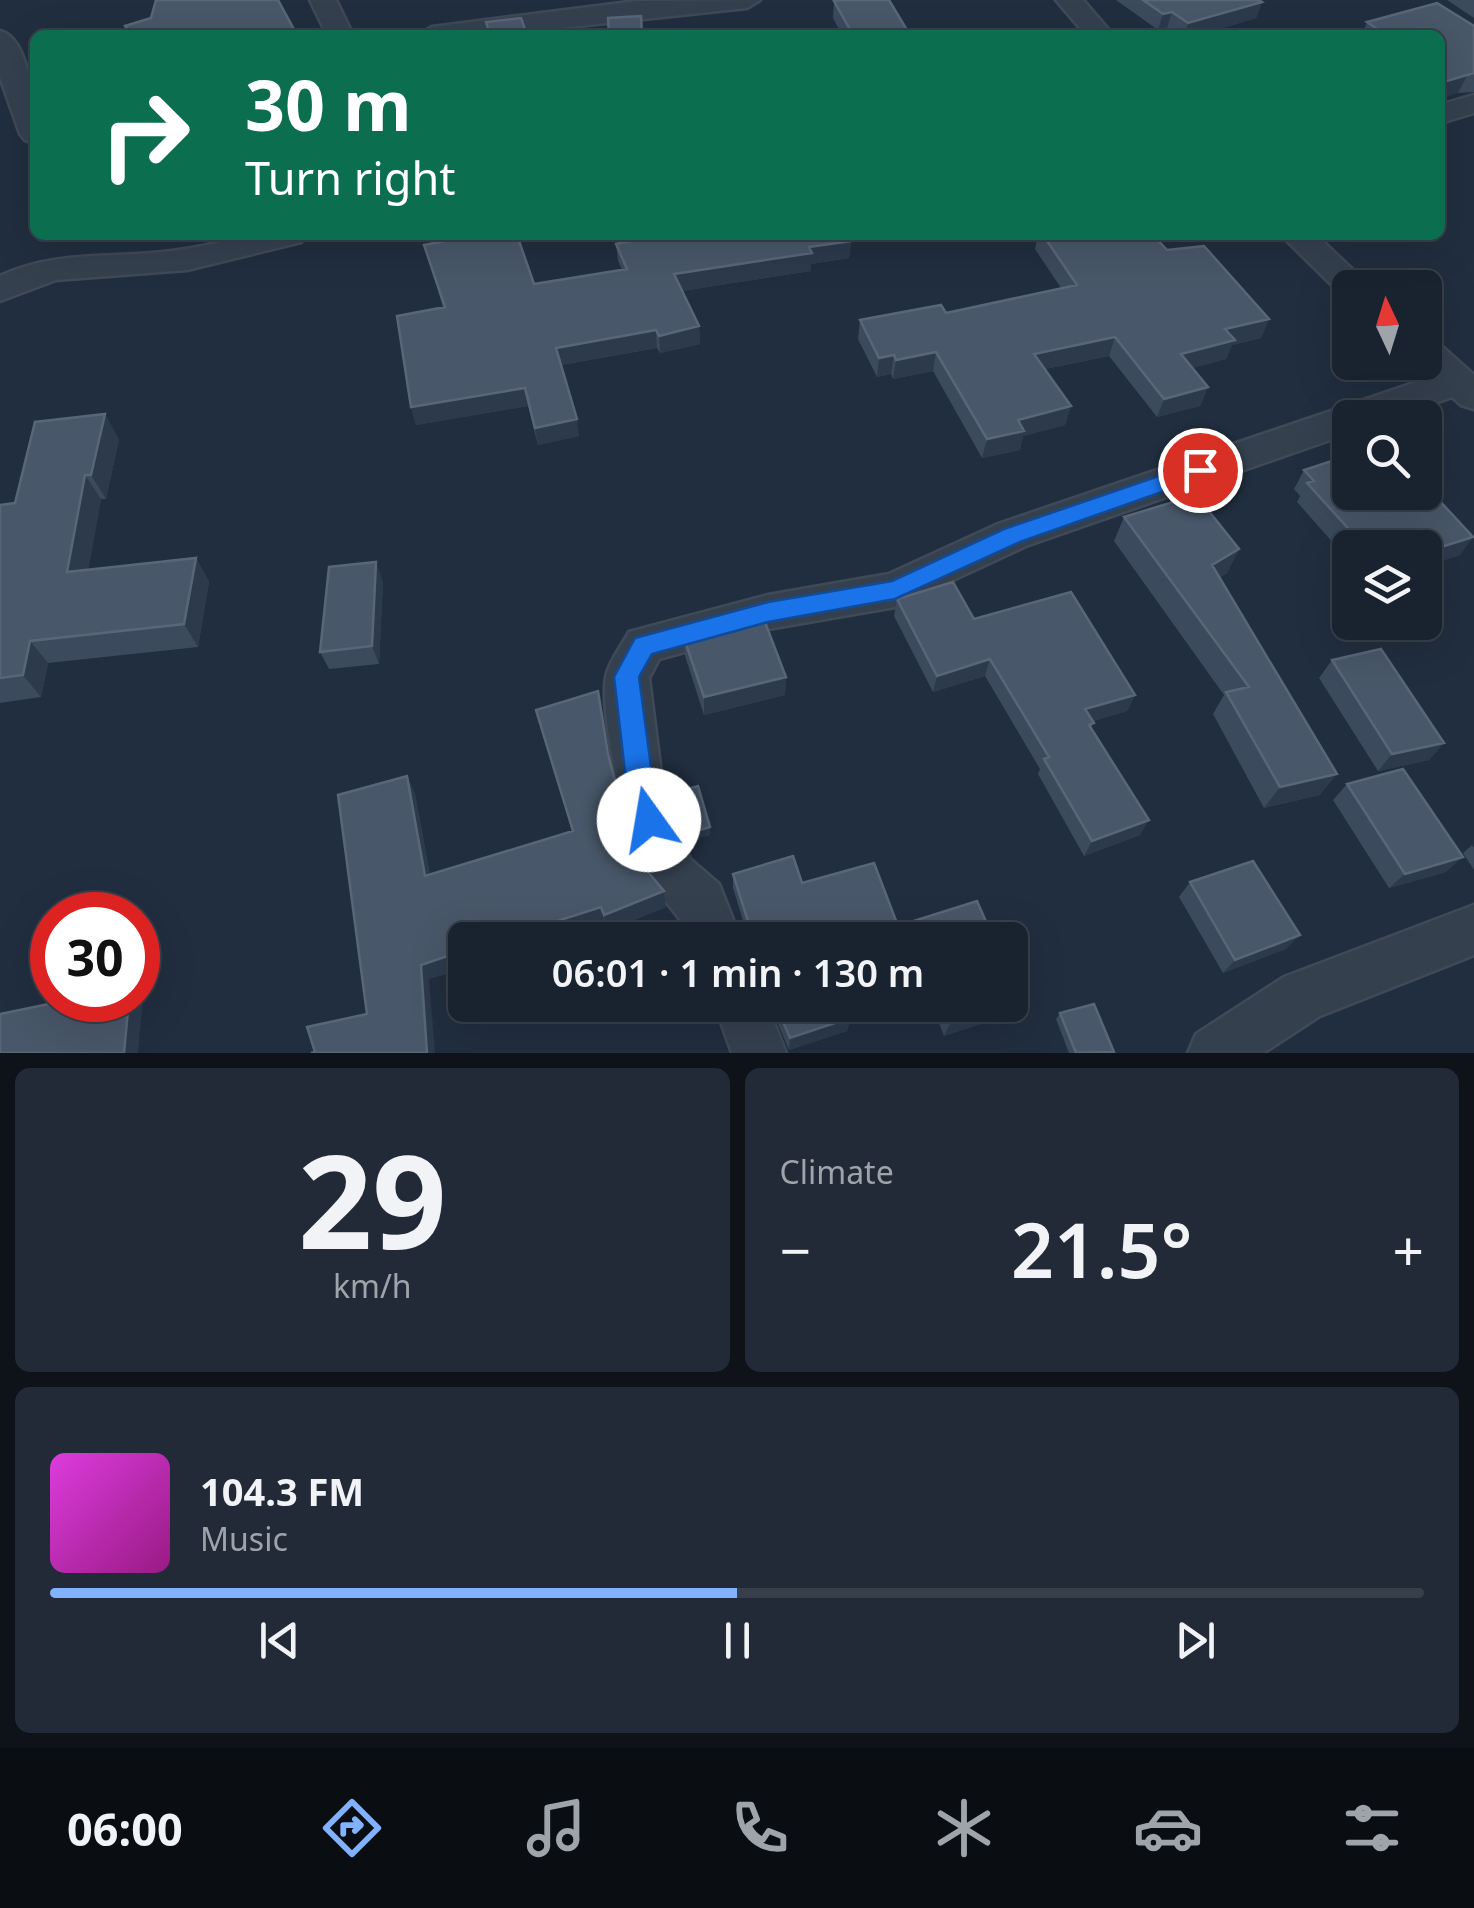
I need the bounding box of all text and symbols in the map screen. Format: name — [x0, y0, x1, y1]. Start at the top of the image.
text: 30 m — [245, 56, 412, 152]
icon: right — [80, 70, 210, 200]
text: Turn right — [245, 147, 456, 208]
north arrow — [1332, 270, 1442, 380]
map controls — [1332, 270, 1442, 640]
button: search — [1332, 400, 1442, 510]
pin — [1158, 428, 1243, 513]
icon: arrive — [1173, 443, 1228, 498]
button: layers — [1332, 530, 1442, 640]
position arrow — [597, 768, 701, 872]
speed limit sign: 30 — [30, 892, 160, 1022]
text: 06:01 · 1 min · 130 m — [552, 946, 924, 998]
text: 29 — [298, 1110, 447, 1287]
text: Climate — [780, 1150, 894, 1193]
text: 21.5° — [1011, 1198, 1192, 1300]
text: − — [780, 1212, 811, 1287]
text: + — [1393, 1212, 1424, 1287]
text: km/h — [333, 1264, 412, 1307]
text: 104.3 FM — [200, 1465, 364, 1517]
text: Music — [200, 1517, 288, 1560]
icon: previous — [252, 1613, 307, 1668]
icon: pause — [710, 1613, 765, 1668]
icon: next — [1168, 1613, 1223, 1668]
icon: directions — [317, 1793, 387, 1863]
icon: music — [521, 1793, 591, 1863]
icon: phone — [725, 1793, 795, 1863]
icon: climate — [929, 1793, 999, 1863]
icon: car — [1133, 1793, 1203, 1863]
icon: filters — [1337, 1793, 1407, 1863]
text: 06:00 — [67, 1798, 183, 1859]

